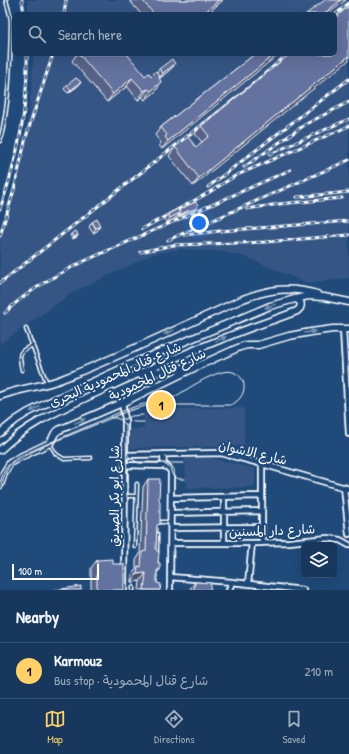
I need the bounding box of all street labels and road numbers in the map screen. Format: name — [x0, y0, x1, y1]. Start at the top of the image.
street label: شارع قنال المحمودية البحرى — [47, 338, 183, 410]
street label: شارع قنال المحمودية — [106, 345, 208, 403]
street label: شارع الاشوان — [217, 435, 289, 470]
street label: شارع ابو بكر الصديق — [105, 445, 124, 547]
street label: شارع دار المسنين — [229, 520, 315, 541]

